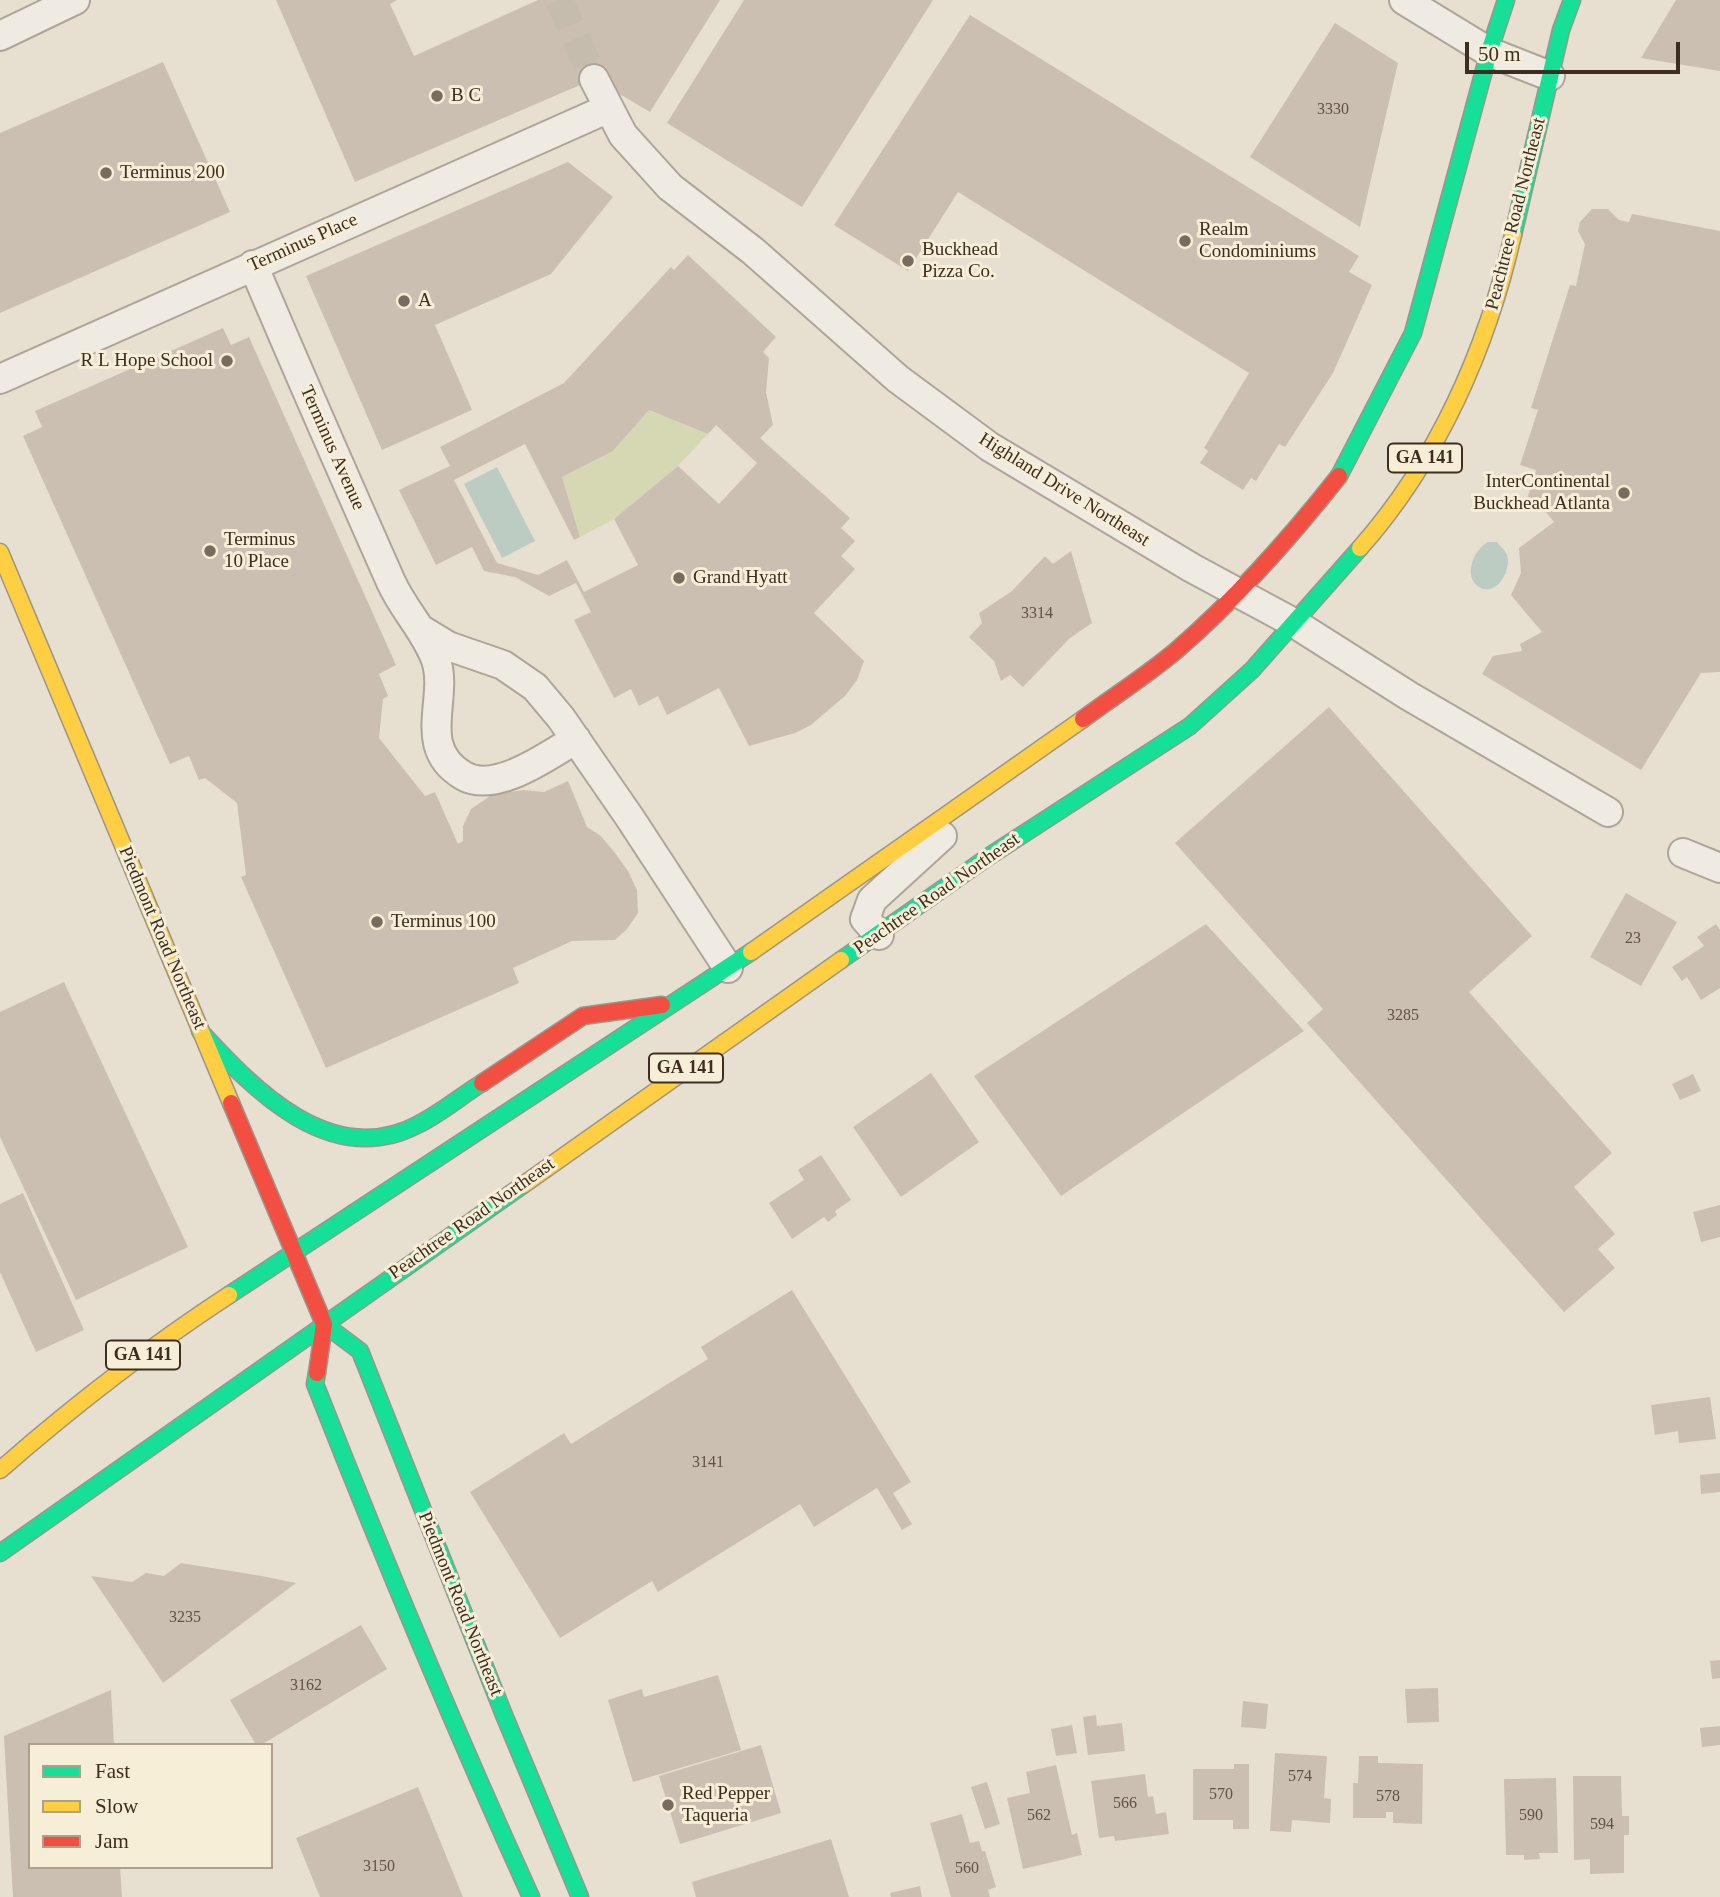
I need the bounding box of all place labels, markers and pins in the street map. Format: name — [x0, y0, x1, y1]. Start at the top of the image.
place label: B C — [451, 85, 481, 107]
marker: B C — [429, 88, 445, 104]
place label: Terminus 200 — [120, 162, 225, 184]
marker: Terminus 200 — [98, 165, 114, 181]
place label: Realm Condominiums — [1199, 219, 1316, 263]
marker: Realm Condominiums — [1177, 233, 1193, 249]
place label: Buckhead Pizza Co. — [922, 239, 998, 283]
marker: Buckhead Pizza Co. — [900, 253, 916, 269]
place label: A — [418, 290, 432, 312]
marker: A — [396, 293, 412, 309]
place label: R L Hope School — [81, 350, 213, 372]
marker: R L Hope School — [219, 353, 235, 369]
place label: InterContinental Buckhead Atlanta — [1473, 471, 1610, 515]
marker: InterContinental Buckhead Atlanta — [1616, 485, 1632, 501]
place label: Terminus 10 Place — [224, 529, 295, 573]
marker: Terminus 10 Place — [202, 543, 218, 559]
place label: Grand Hyatt — [693, 567, 787, 589]
marker: Grand Hyatt — [671, 570, 687, 586]
place label: Terminus 100 — [391, 911, 496, 933]
marker: Terminus 100 — [369, 914, 385, 930]
place label: Red Pepper Taqueria — [682, 1783, 770, 1827]
marker: Red Pepper Taqueria — [660, 1797, 676, 1813]

